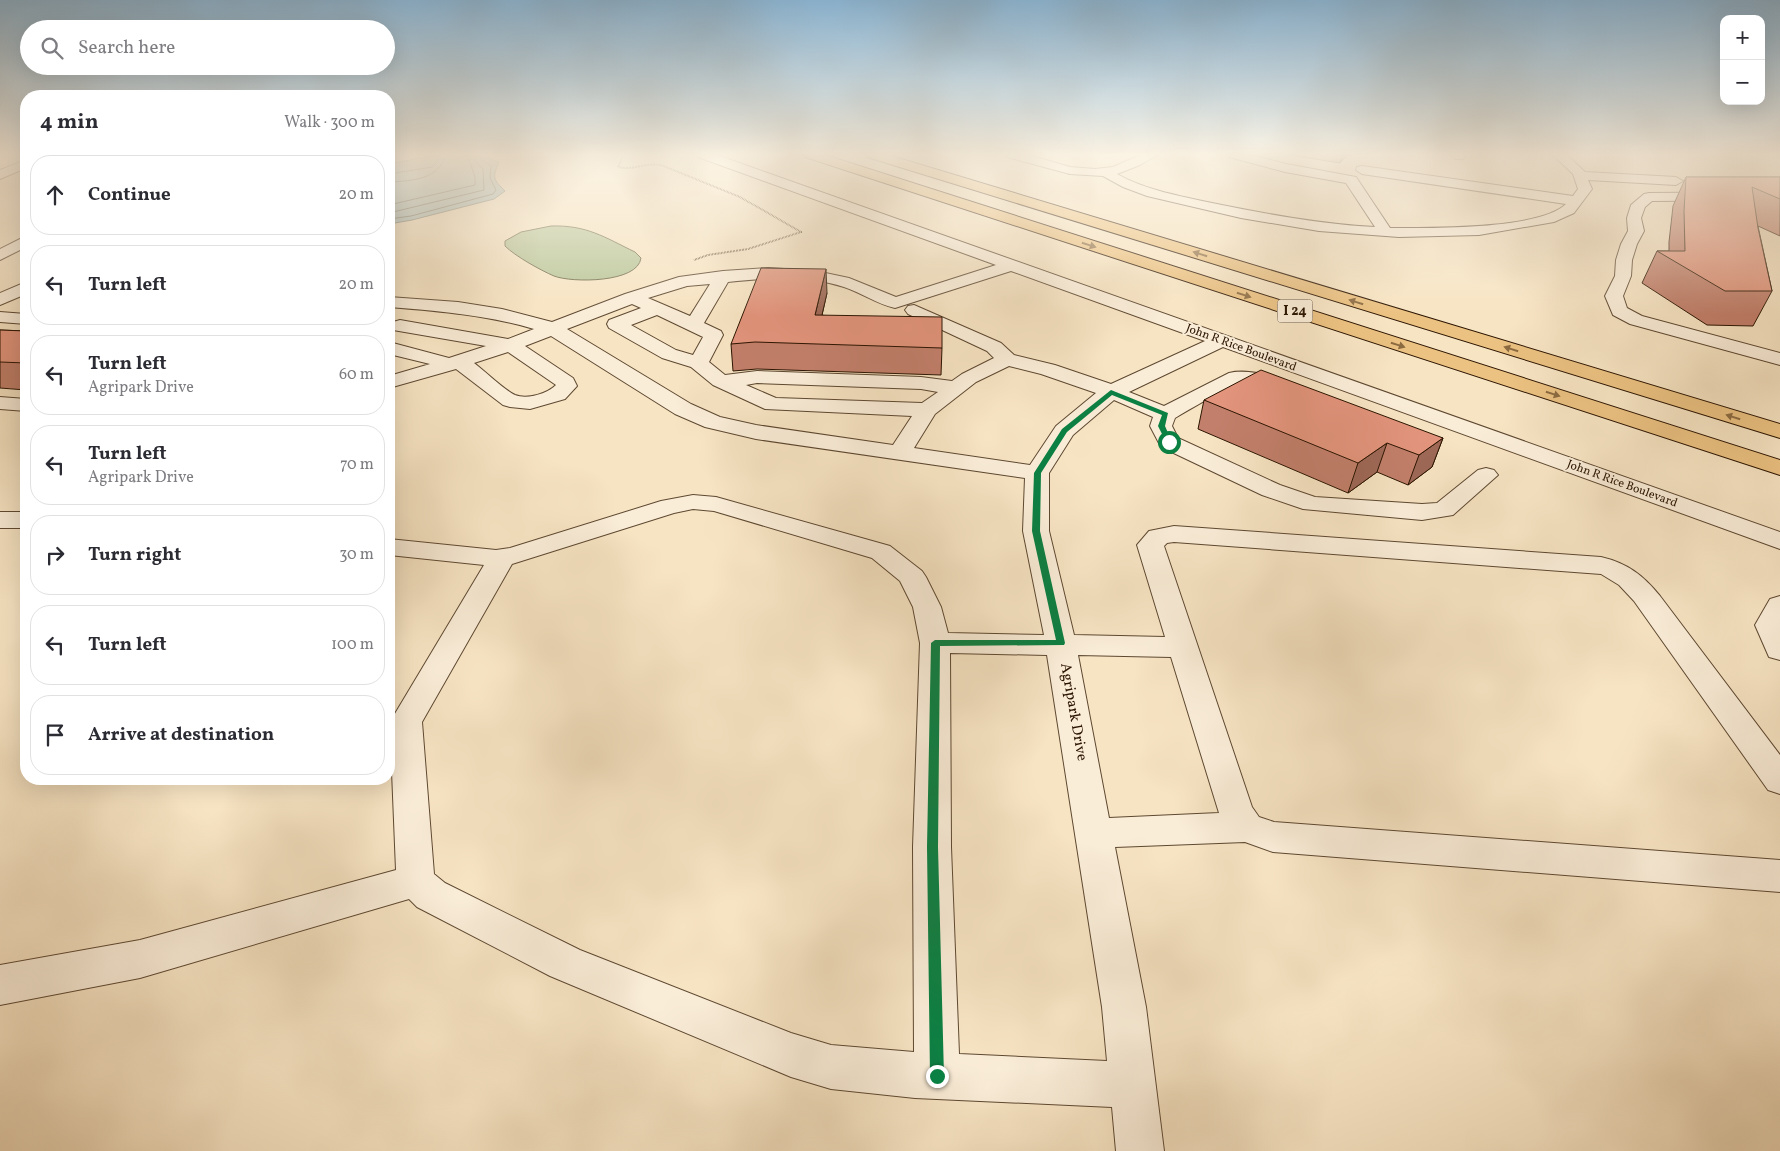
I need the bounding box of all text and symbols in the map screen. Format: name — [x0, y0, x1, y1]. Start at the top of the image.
map controls — [1720, 15, 1765, 105]
button: + — [1720, 15, 1765, 60]
search box — [20, 20, 395, 75]
icon: search — [38, 34, 66, 62]
text: Search here — [78, 35, 175, 61]
button: − — [1720, 60, 1765, 105]
text: 4 min — [40, 108, 99, 137]
text: Walk · 300 m — [284, 112, 375, 134]
icon: ahead — [41, 181, 69, 209]
text: Continue — [88, 182, 171, 208]
text: 20 m — [339, 184, 374, 206]
one-way arrow — [1082, 241, 1097, 249]
one-way arrow — [1193, 250, 1208, 258]
icon: left — [41, 271, 69, 299]
text: Turn left — [88, 272, 167, 298]
text: 20 m — [339, 274, 374, 296]
one-way arrow — [1236, 291, 1251, 299]
one-way arrow — [1348, 297, 1363, 305]
road number: I 24 — [1278, 300, 1312, 322]
street label: John R Rice Boulevard — [1183, 321, 1299, 376]
one-way arrow — [1391, 341, 1406, 349]
one-way arrow — [1503, 345, 1518, 353]
text: Turn left — [88, 351, 167, 377]
icon: left — [41, 361, 69, 389]
text: 60 m — [339, 364, 374, 386]
text: Agripark Drive — [88, 377, 194, 399]
one-way arrow — [1546, 391, 1561, 399]
one-way arrow — [1726, 413, 1741, 421]
route start — [1158, 431, 1181, 454]
text: Turn left — [88, 441, 167, 467]
icon: left — [41, 451, 69, 479]
text: 70 m — [340, 454, 374, 476]
street label: John R Rice Boulevard — [1564, 457, 1680, 512]
text: Agripark Drive — [88, 467, 194, 489]
icon: right — [41, 541, 69, 569]
text: Turn right — [88, 542, 181, 568]
text: 30 m — [339, 544, 374, 566]
icon: left — [41, 631, 69, 659]
text: Turn left — [88, 632, 167, 658]
text: 100 m — [331, 634, 374, 656]
street label: Agripark Drive — [1054, 661, 1092, 763]
icon: arrive — [41, 721, 69, 749]
text: Arrive at destination — [88, 722, 274, 748]
route end — [926, 1065, 949, 1088]

